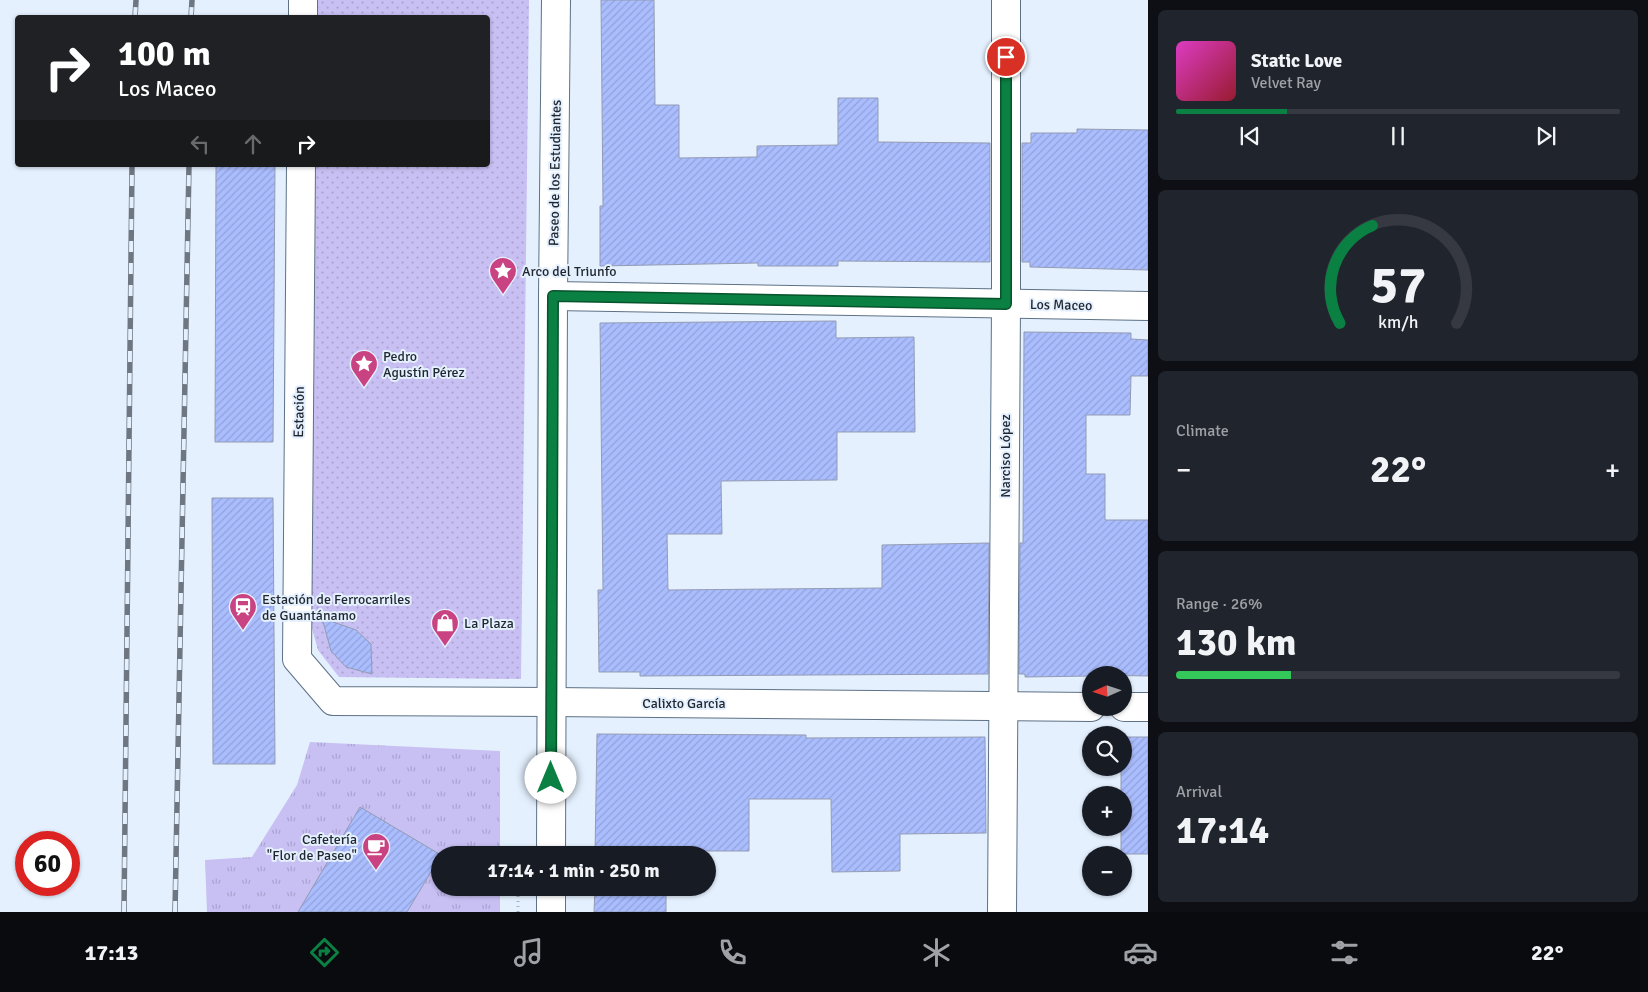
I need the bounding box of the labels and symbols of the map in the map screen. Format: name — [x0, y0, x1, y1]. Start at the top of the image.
pin — [985, 36, 1027, 78]
street label: Paseo de los Estudiantes — [545, 100, 565, 246]
place icon: Arco del Triunfo — [488, 256, 518, 295]
place label: Arco del Triunfo — [522, 263, 616, 280]
street label: Los Maceo — [1030, 296, 1092, 314]
place label: Pedro Agustín Pérez — [383, 348, 465, 381]
place icon: Pedro Agustín Pérez — [349, 349, 379, 388]
street label: Estación — [290, 386, 308, 438]
street label: Narciso López — [997, 414, 1014, 498]
place label: Estación de Ferrocarriles de Guantánamo — [262, 591, 410, 624]
station icon: Estación de Ferrocarriles de Guantánamo — [228, 592, 258, 631]
shop icon: La Plaza — [430, 608, 460, 647]
place label: La Plaza — [464, 615, 514, 632]
north arrow — [1082, 666, 1132, 716]
street label: Calixto García — [642, 695, 726, 712]
position arrow — [524, 751, 576, 803]
speed limit sign: 60 — [15, 831, 80, 896]
place label: Cafetería "Flor de Paseo" — [267, 831, 357, 864]
cafe icon: Cafetería "Flor de Paseo" — [361, 832, 391, 871]

